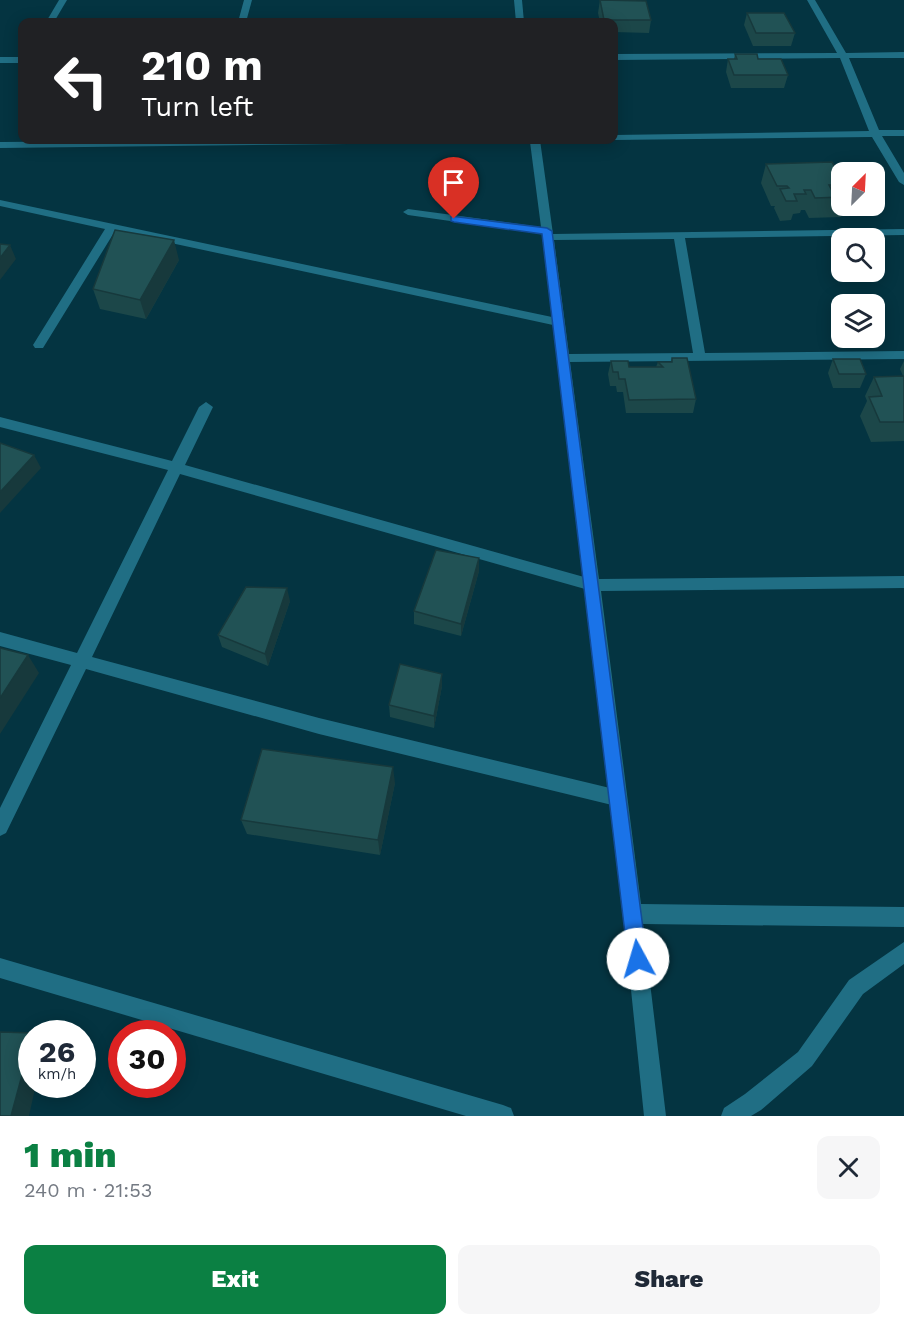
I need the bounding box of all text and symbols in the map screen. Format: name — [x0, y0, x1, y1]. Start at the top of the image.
text: 210 m — [141, 41, 263, 90]
icon: left — [42, 42, 120, 120]
text: Turn left — [141, 91, 253, 123]
pin — [428, 157, 479, 219]
north arrow — [831, 162, 885, 216]
map controls — [831, 162, 885, 348]
icon: arrive — [437, 166, 470, 199]
button: search — [831, 228, 885, 282]
button: layers — [831, 294, 885, 348]
position arrow — [606, 927, 670, 991]
speed limit sign: 30 — [108, 1020, 186, 1098]
text: 26 — [39, 1034, 75, 1069]
text: km/h — [38, 1065, 76, 1083]
text: 1 min — [24, 1134, 117, 1176]
button: close — [817, 1136, 880, 1199]
text: 240 m · 21:53 — [24, 1178, 152, 1202]
button: Exit — [24, 1245, 446, 1314]
button: Share — [458, 1245, 880, 1314]

